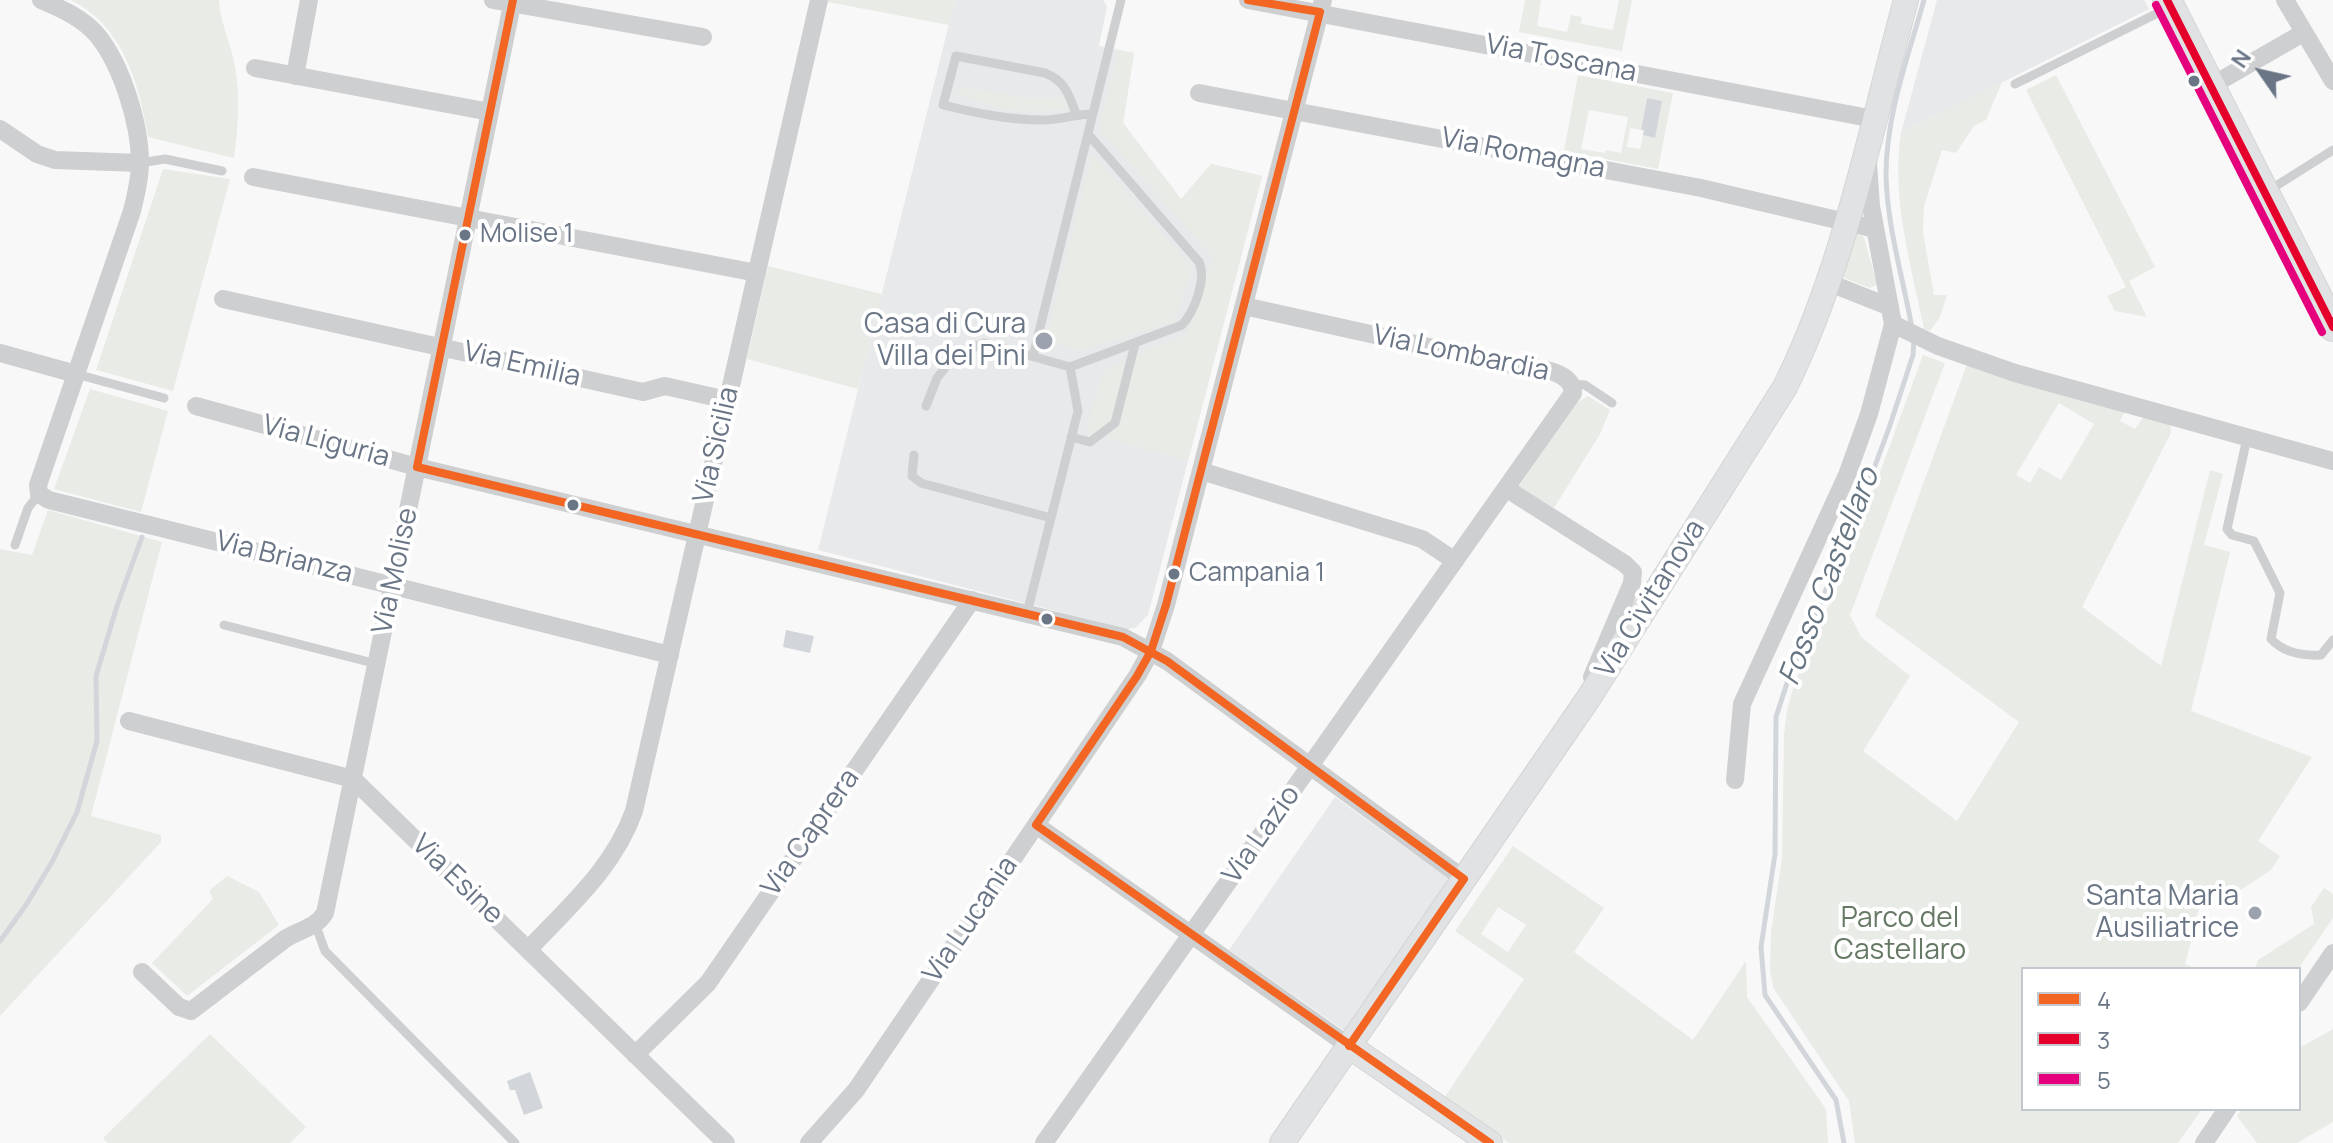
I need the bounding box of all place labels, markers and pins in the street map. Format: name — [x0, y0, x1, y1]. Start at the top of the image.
unlabelled marker — [2186, 73, 2202, 89]
place label: Molise 1 — [480, 219, 574, 251]
marker: Molise 1 — [457, 227, 473, 243]
place label: Casa di Cura Villa dei Pini — [864, 308, 1026, 374]
marker: Casa di Cura Villa dei Pini — [1033, 330, 1055, 352]
unlabelled marker — [565, 497, 581, 513]
place label: Campania 1 — [1189, 558, 1325, 590]
marker: Campania 1 — [1166, 566, 1182, 582]
unlabelled marker — [1039, 611, 1055, 627]
place label: Santa Maria Ausiliatrice — [2086, 880, 2239, 946]
marker: Santa Maria Ausiliatrice — [2246, 904, 2264, 922]

